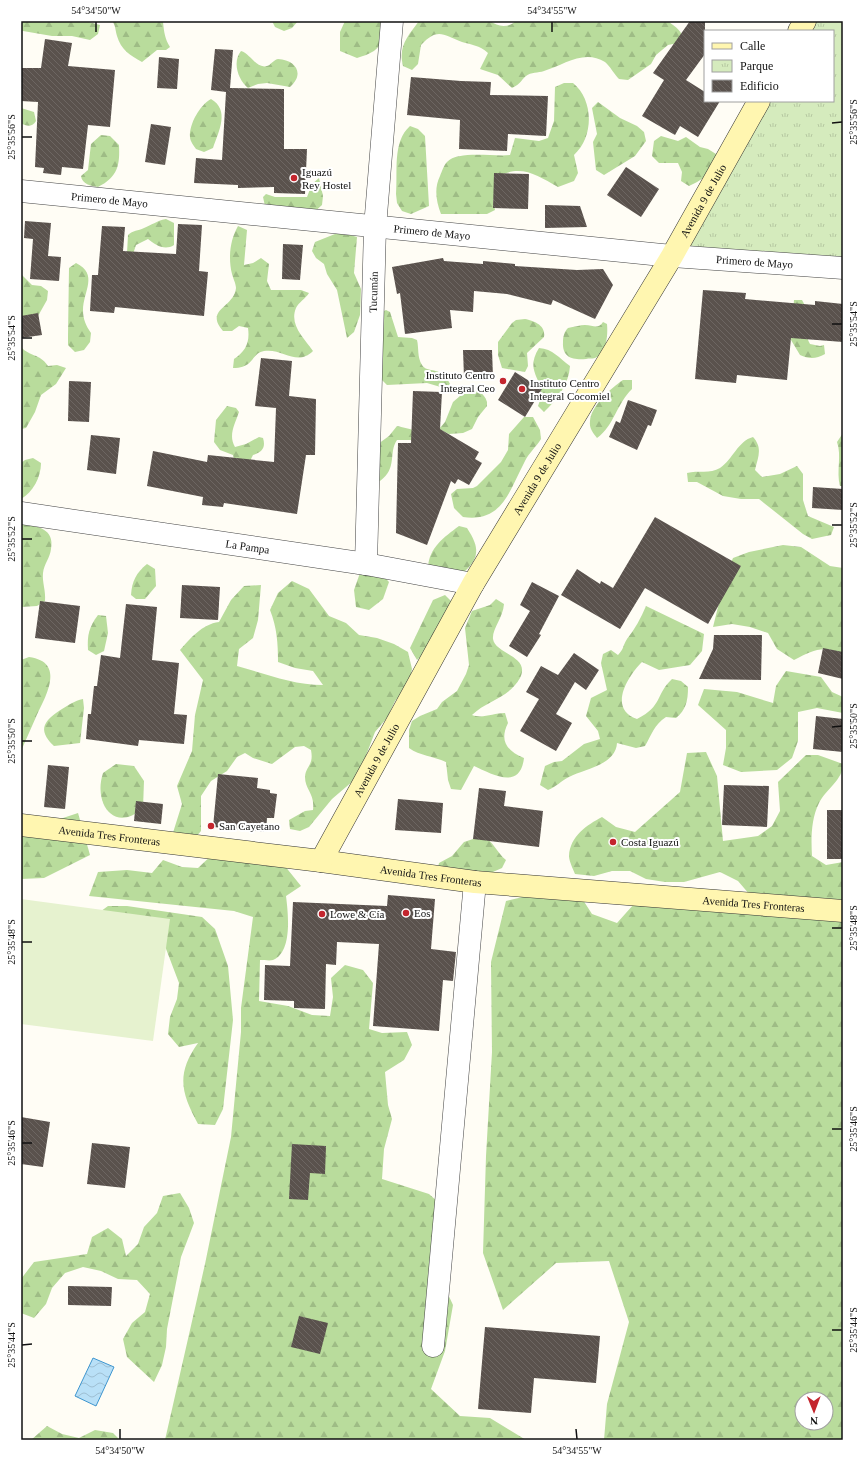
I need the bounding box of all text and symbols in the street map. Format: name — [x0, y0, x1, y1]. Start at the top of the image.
text: 54°34'50"W — [71, 5, 121, 16]
text: 54°34'55"W — [527, 5, 577, 16]
legend — [704, 30, 834, 102]
text: Calle — [740, 39, 765, 53]
text: Parque — [740, 59, 773, 73]
text: Edificio — [740, 79, 779, 93]
text: 25°35'56"S — [848, 99, 859, 145]
text: 25°35'56"S — [6, 114, 17, 160]
street label: Avenida 9 de Julio — [678, 162, 729, 239]
place label: Iguazú Rey Hostel — [302, 166, 351, 191]
marker: Iguazú Rey Hostel — [289, 173, 299, 183]
street label: Primero de Mayo — [71, 190, 149, 210]
street label: Primero de Mayo — [393, 222, 471, 242]
street label: Primero de Mayo — [716, 253, 794, 271]
street label: Tucumán — [367, 271, 380, 313]
text: 25°35'54"S — [848, 301, 859, 347]
text: 25°35'54"S — [6, 315, 17, 361]
place label: Instituto Centro Integral Ceo — [426, 369, 495, 394]
marker: Instituto Centro Integral Ceo — [498, 376, 508, 386]
place label: Instituto Centro Integral Cocomiel — [530, 377, 610, 402]
marker: Instituto Centro Integral Cocomiel — [517, 384, 527, 394]
street label: Avenida 9 de Julio — [510, 440, 563, 517]
text: 25°35'52"S — [848, 502, 859, 548]
text: 25°35'52"S — [6, 516, 17, 562]
street label: La Pampa — [225, 537, 270, 556]
text: 25°35'50"S — [848, 703, 859, 749]
text: 25°35'50"S — [6, 718, 17, 764]
street label: Avenida 9 de Julio — [351, 721, 402, 799]
place label: San Cayetano — [219, 820, 280, 832]
marker: San Cayetano — [206, 821, 216, 831]
street label: Avenida Tres Fronteras — [58, 824, 161, 848]
place label: Costa Iguazú — [621, 836, 679, 848]
marker: Costa Iguazú — [608, 837, 618, 847]
street label: Avenida Tres Fronteras — [379, 863, 482, 889]
street label: Avenida Tres Fronteras — [702, 894, 805, 914]
text: 25°35'48"S — [848, 905, 859, 951]
place label: Eos — [414, 907, 431, 919]
place label: Lowe & Cía — [330, 908, 384, 920]
marker: Eos — [401, 908, 411, 918]
marker: Lowe & Cía — [317, 909, 327, 919]
text: 25°35'48"S — [6, 919, 17, 965]
text: 25°35'46"S — [848, 1106, 859, 1152]
text: 25°35'46"S — [6, 1120, 17, 1166]
text: 25°35'44"S — [848, 1307, 859, 1353]
text: 25°35'44"S — [6, 1322, 17, 1368]
north arrow — [794, 1391, 834, 1431]
text: N — [810, 1415, 818, 1427]
text: 54°34'50"W — [95, 1445, 145, 1456]
text: 54°34'55"W — [552, 1445, 602, 1456]

